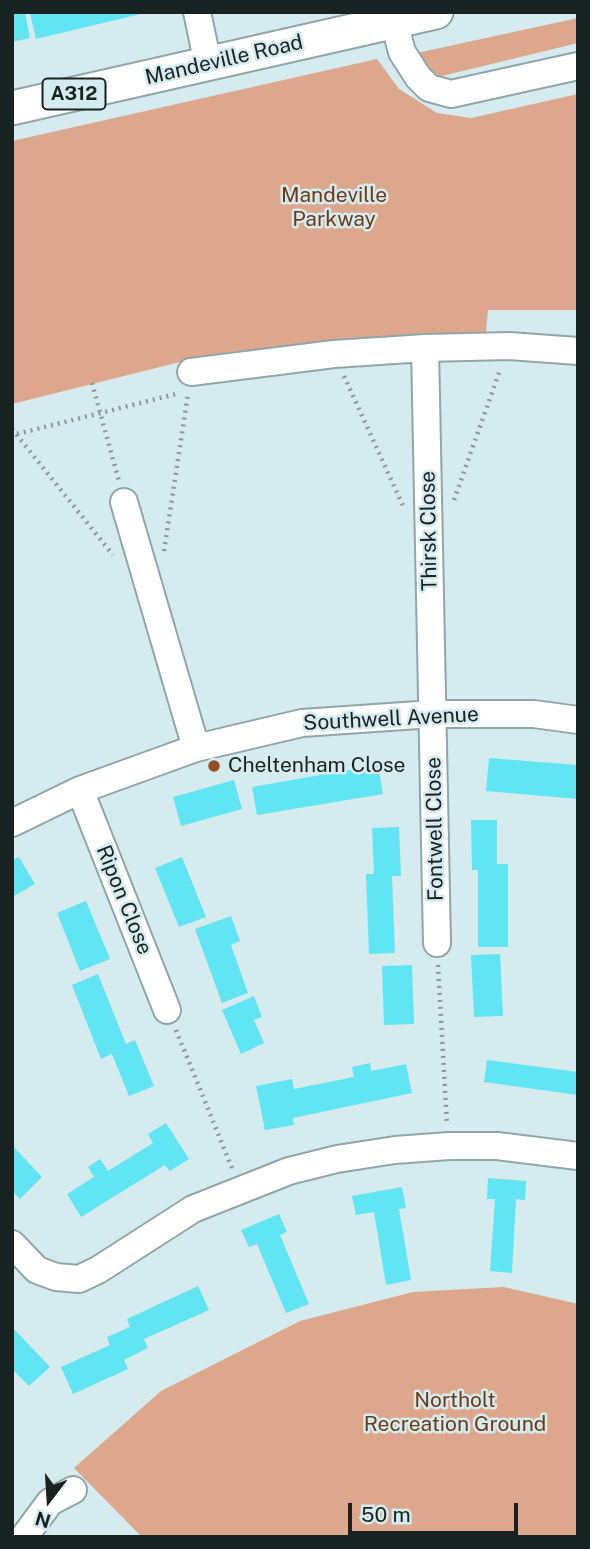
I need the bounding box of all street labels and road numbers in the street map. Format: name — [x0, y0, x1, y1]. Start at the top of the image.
street label: Mandeville Road — [143, 30, 305, 90]
road number: A312 — [42, 78, 106, 110]
street label: Thirsk Close — [415, 471, 443, 591]
street label: Southwell Avenue — [303, 702, 479, 736]
street label: Fontwell Close — [421, 757, 449, 901]
street label: Ripon Close — [91, 842, 157, 958]

